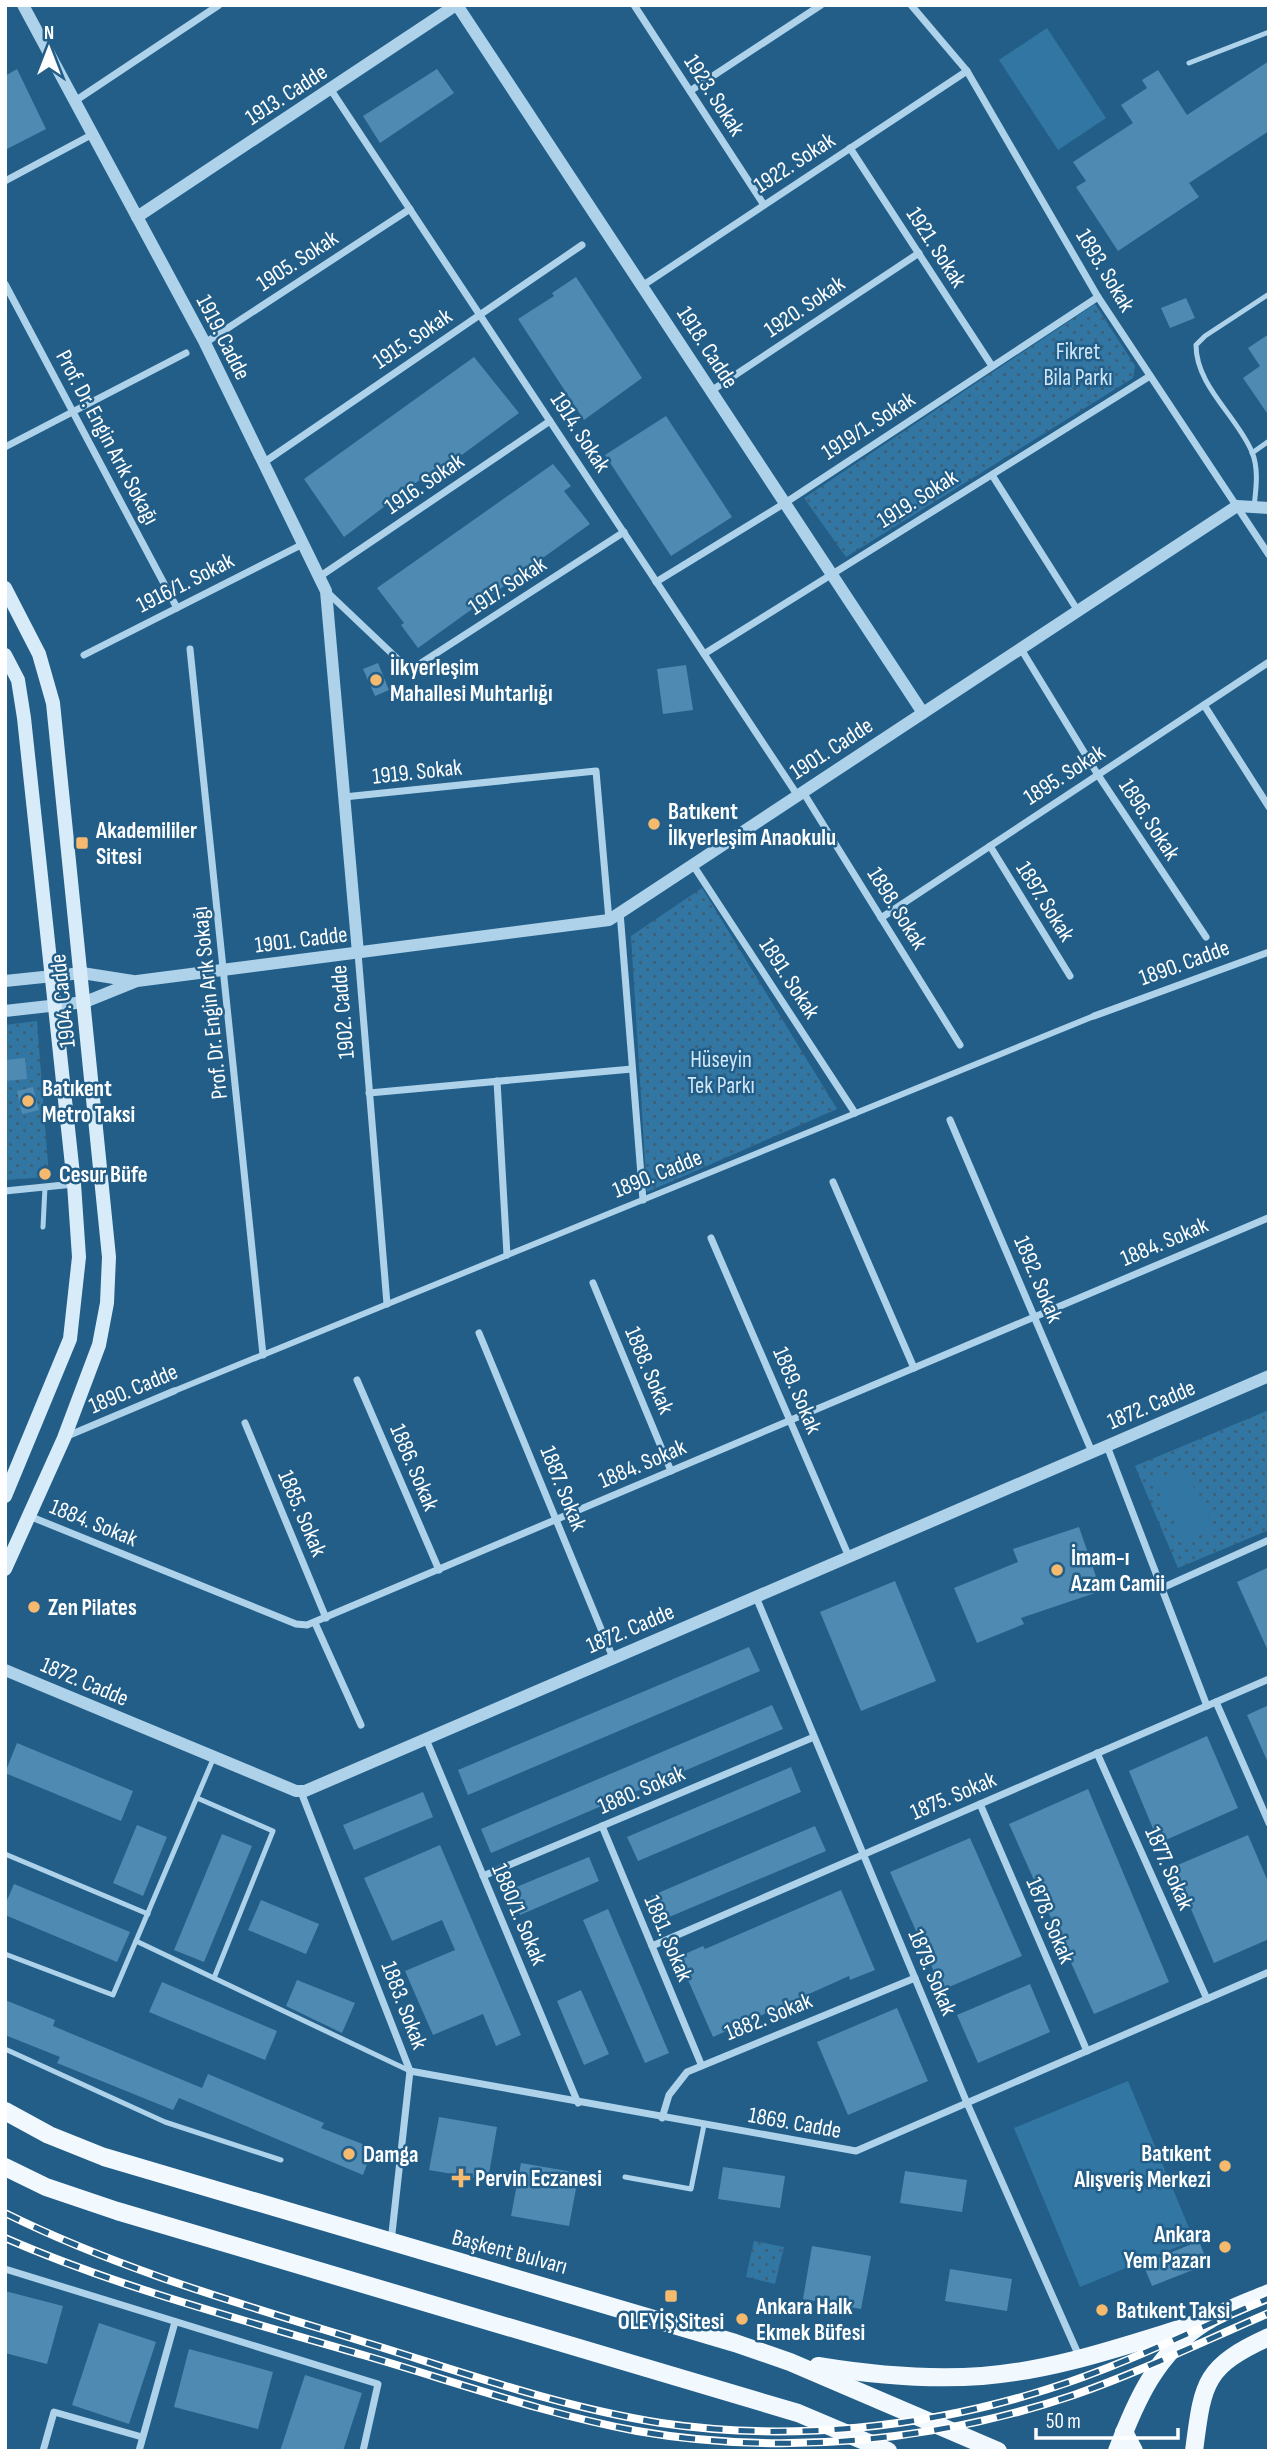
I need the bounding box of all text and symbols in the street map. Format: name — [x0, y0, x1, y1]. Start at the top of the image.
north arrow — [14, 14, 84, 84]
text: N — [44, 22, 54, 45]
street label: 1923. Sokak — [678, 50, 751, 142]
street label: 1913. Cadde — [240, 58, 333, 132]
street label: 1922. Sokak — [749, 126, 841, 199]
street label: 1921. Sokak — [900, 202, 973, 293]
street label: 1905. Sokak — [252, 224, 344, 297]
street label: 1893. Sokak — [1070, 224, 1141, 317]
street label: 1920. Sokak — [759, 270, 850, 344]
street label: 1919. Cadde — [190, 290, 256, 385]
street label: 1918. Cadde — [670, 301, 744, 394]
street label: 1915. Sokak — [368, 302, 458, 375]
park label: Fikret Bila Parkı — [1043, 338, 1113, 392]
street label: Prof. Dr. Engin Arık Sokağı — [49, 345, 165, 530]
street label: 1919/1. Sokak — [817, 385, 921, 466]
street label: 1914. Sokak — [544, 387, 616, 478]
street label: 1916. Sokak — [380, 447, 470, 521]
street label: 1919. Sokak — [872, 463, 963, 535]
street label: 1916/1. Sokak — [132, 546, 239, 619]
street label: 1917. Sokak — [463, 550, 552, 621]
place label: İlkyerleşim Mahallesi Muhtarlığı — [390, 654, 553, 708]
marker: İlkyerleşim Mahallesi Muhtarlığı — [368, 672, 384, 688]
street label: 1901. Cadde — [785, 712, 878, 786]
street label: 1895. Sokak — [1019, 738, 1111, 811]
street label: 1919. Sokak — [371, 753, 463, 791]
street label: 1896. Sokak — [1112, 773, 1186, 866]
place label: Batıkent İlkyerleşim Anaokulu — [668, 798, 836, 852]
marker: Batıkent İlkyerleşim Anaokulu — [646, 816, 662, 832]
place label: Akademililer Sitesi — [95, 817, 197, 871]
marker: Akademililer Sitesi — [74, 835, 90, 851]
street label: 1897. Sokak — [1010, 856, 1081, 947]
street label: 1898. Sokak — [861, 862, 934, 955]
street label: Prof. Dr. Engin Arık Sokağı — [186, 905, 234, 1101]
street label: 1901. Cadde — [253, 920, 349, 960]
street label: 1891. Sokak — [753, 933, 826, 1024]
street label: 1890. Cadde — [1135, 934, 1233, 992]
street label: 1904. Cadde — [44, 953, 82, 1049]
street label: 1902. Cadde — [325, 964, 361, 1060]
park label: Hüseyin Tek Parkı — [687, 1046, 755, 1100]
place label: Batıkent Metro Taksi — [42, 1075, 135, 1129]
marker: Batıkent Metro Taksi — [20, 1093, 36, 1109]
street label: 1890. Cadde — [609, 1143, 706, 1204]
place label: Cesur Büfe — [59, 1161, 148, 1189]
marker: Cesur Büfe — [37, 1166, 53, 1182]
street label: 1884. Sokak — [1117, 1211, 1212, 1273]
street label: 1892. Sokak — [1007, 1232, 1069, 1327]
street label: 1888. Sokak — [618, 1323, 680, 1418]
street label: 1889. Sokak — [766, 1343, 828, 1438]
street label: 1890. Cadde — [85, 1358, 182, 1420]
street label: 1872. Cadde — [1103, 1374, 1200, 1436]
street label: 1886. Sokak — [383, 1420, 445, 1515]
street label: 1884. Sokak — [595, 1433, 690, 1495]
street label: 1887. Sokak — [533, 1442, 593, 1535]
street label: 1885. Sokak — [271, 1466, 333, 1561]
street label: 1884. Sokak — [46, 1493, 142, 1553]
place label: İmam-ı Azam Camii — [1070, 1544, 1165, 1598]
marker: İmam-ı Azam Camii — [1049, 1562, 1065, 1578]
place label: Zen Pilates — [48, 1594, 137, 1622]
street label: 1872. Cadde — [582, 1598, 679, 1660]
marker: Zen Pilates — [26, 1599, 42, 1615]
street label: 1872. Cadde — [36, 1651, 133, 1713]
street label: 1880. Sokak — [594, 1759, 689, 1821]
street label: 1875. Sokak — [906, 1765, 1001, 1826]
street label: 1877. Sokak — [1138, 1822, 1200, 1915]
street label: 1880/1. Sokak — [485, 1859, 553, 1970]
street label: 1878. Sokak — [1019, 1873, 1081, 1968]
street label: 1881. Sokak — [637, 1891, 699, 1986]
street label: 1879. Sokak — [901, 1925, 963, 2020]
street label: 1883. Sokak — [375, 1958, 434, 2053]
street label: 1882. Sokak — [721, 1987, 816, 2047]
street label: 1869. Cadde — [746, 2101, 843, 2145]
place label: Batıkent Alışveriş Merkezi — [1073, 2140, 1211, 2194]
place label: Damga — [363, 2141, 418, 2169]
marker: Damga — [341, 2146, 357, 2162]
marker: Batıkent Alışveriş Merkezi — [1217, 2158, 1233, 2174]
place label: Pervin Eczanesi — [475, 2165, 602, 2193]
marker: Pervin Eczanesi — [453, 2170, 469, 2186]
place label: Ankara Yem Pazarı — [1124, 2221, 1211, 2275]
street label: Başkent Bulvarı — [449, 2223, 570, 2281]
marker: Ankara Yem Pazarı — [1217, 2239, 1233, 2255]
marker: OLEYİŞ Sitesi — [663, 2288, 679, 2304]
place label: Ankara Halk Ekmek Büfesi — [755, 2293, 865, 2347]
place label: Batıkent Taksi — [1116, 2297, 1230, 2325]
marker: Batıkent Taksi — [1094, 2302, 1110, 2318]
place label: OLEYİŞ Sitesi — [618, 2308, 724, 2336]
marker: Ankara Halk Ekmek Büfesi — [734, 2311, 750, 2327]
scale bar — [1036, 2396, 1178, 2440]
text: 50 m — [1046, 2409, 1081, 2434]

